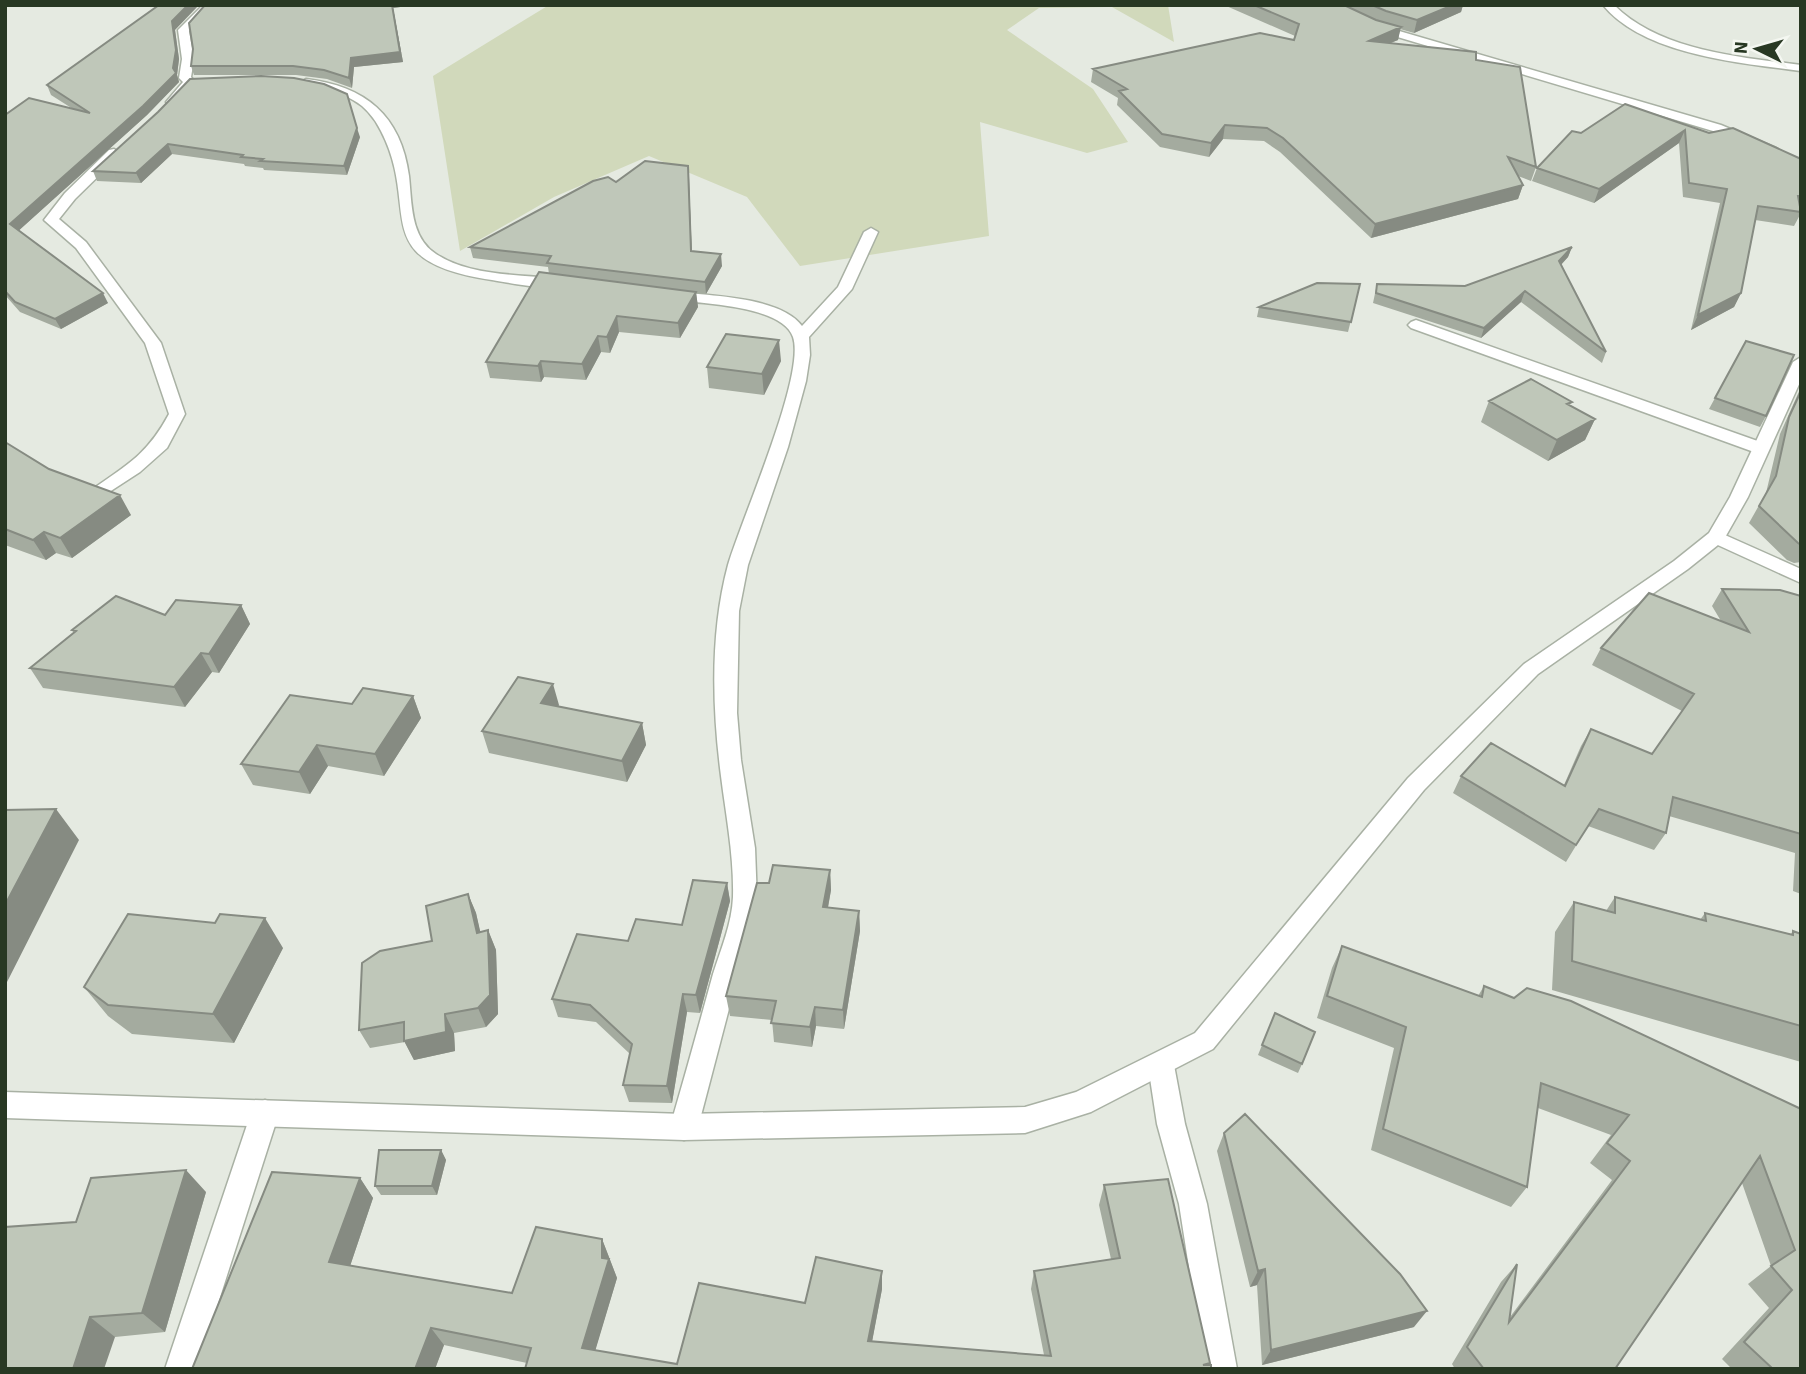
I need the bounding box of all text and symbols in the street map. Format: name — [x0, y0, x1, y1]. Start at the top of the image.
north arrow — [1722, 14, 1792, 84]
text: N — [1728, 40, 1756, 55]

